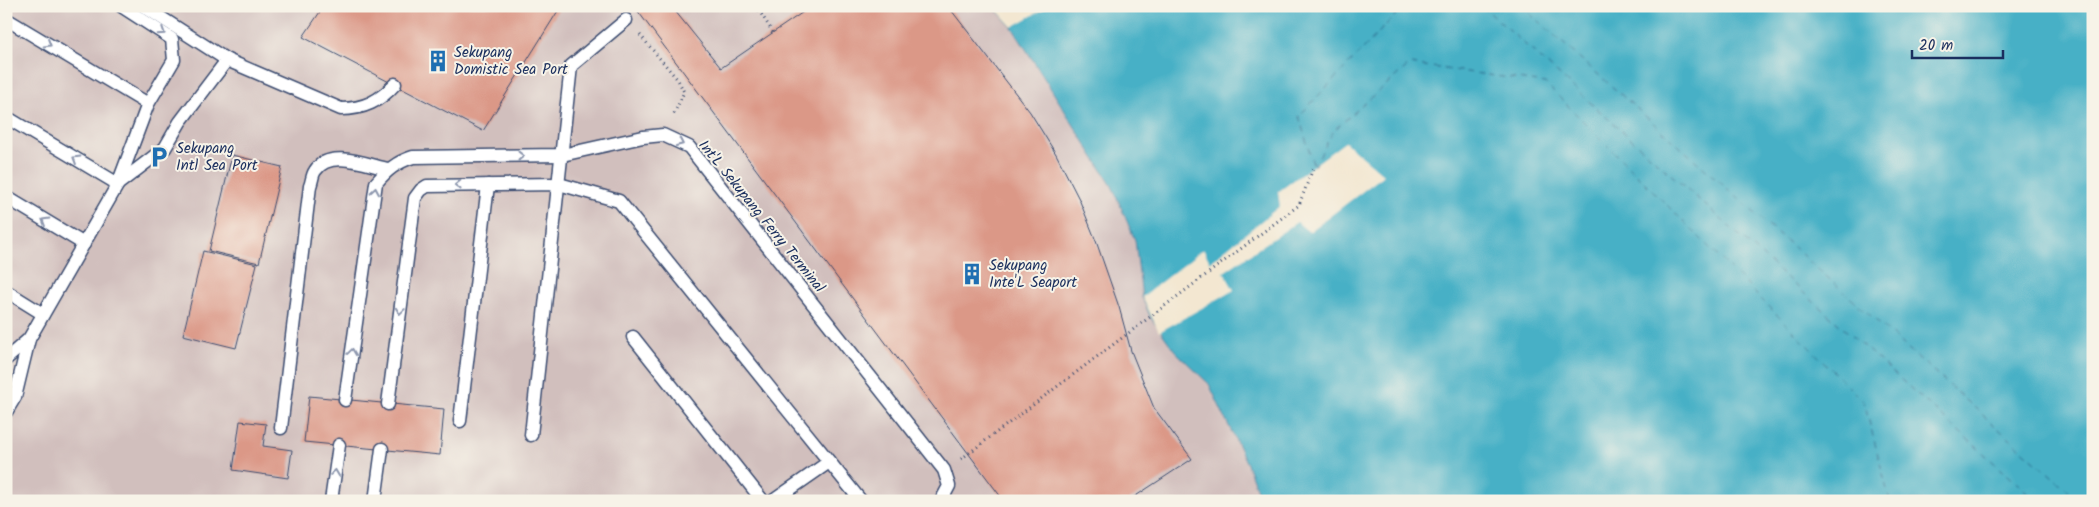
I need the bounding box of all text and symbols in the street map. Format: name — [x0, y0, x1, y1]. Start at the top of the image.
one-way arrow — [156, 26, 165, 36]
scale bar — [1912, 28, 2003, 60]
text: 20 m — [1919, 34, 1953, 58]
one-way arrow — [43, 38, 52, 48]
place label: Sekupang Domistic Sea Port — [454, 41, 568, 82]
building icon: Sekupang Domistic Sea Port — [425, 48, 451, 74]
street label: Int'L Sekupang Ferry Terminal — [692, 135, 831, 299]
place label: Sekupang Intl Sea Port — [176, 137, 258, 178]
one-way arrow — [675, 137, 684, 148]
parking icon: Sekupang Intl Sea Port — [146, 144, 172, 170]
one-way arrow — [518, 151, 526, 161]
one-way arrow — [72, 155, 81, 165]
one-way arrow — [453, 180, 461, 191]
one-way arrow — [370, 187, 380, 195]
one-way arrow — [41, 217, 50, 227]
place label: Sekupang Inte'L Seaport — [989, 254, 1077, 295]
building icon: Sekupang Inte'L Seaport — [959, 261, 985, 287]
one-way arrow — [395, 308, 406, 316]
one-way arrow — [346, 347, 357, 355]
one-way arrow — [330, 469, 340, 477]

